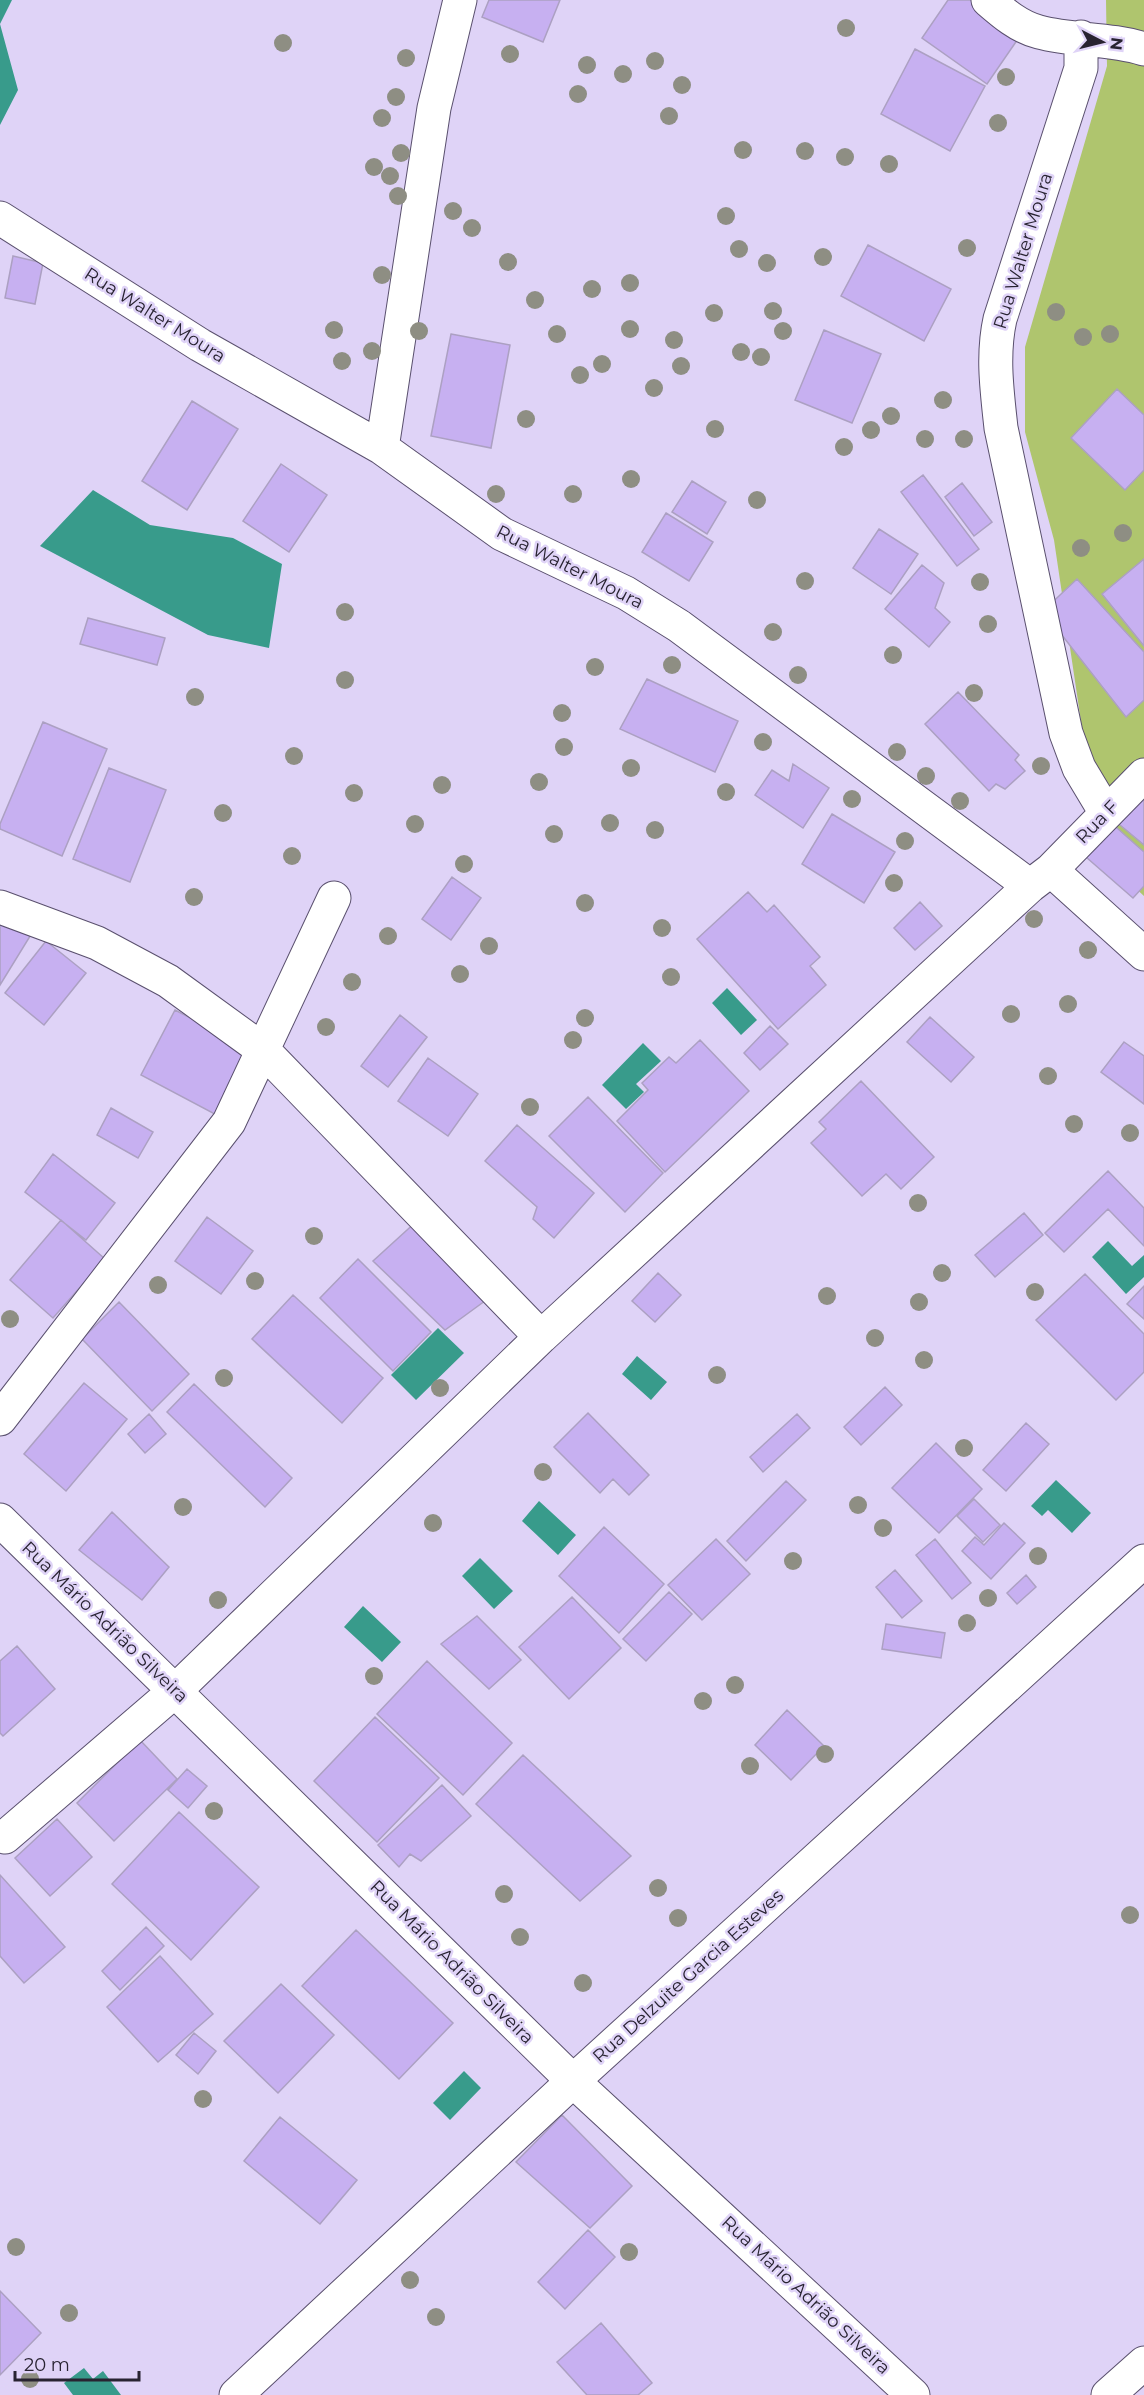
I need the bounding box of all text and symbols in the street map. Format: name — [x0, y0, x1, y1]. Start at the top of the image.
north arrow — [1072, 12, 1132, 72]
text: N — [1106, 36, 1127, 51]
street label: Rua Walter Moura — [989, 170, 1057, 332]
street label: Rua Walter Moura — [80, 263, 230, 367]
street label: Rua Walter Moura — [493, 520, 647, 614]
street label: Rua F — [1071, 796, 1123, 848]
street label: Rua Mário Adrião Silveira — [17, 1537, 193, 1707]
street label: Rua Mário Adrião Silveira — [365, 1875, 539, 2049]
street label: Rua Delzuite Garcia Esteves — [588, 1884, 788, 2067]
street label: Rua Mário Adrião Silveira — [717, 2211, 895, 2379]
scale bar — [15, 2344, 140, 2382]
text: 20 m — [24, 2354, 70, 2376]

